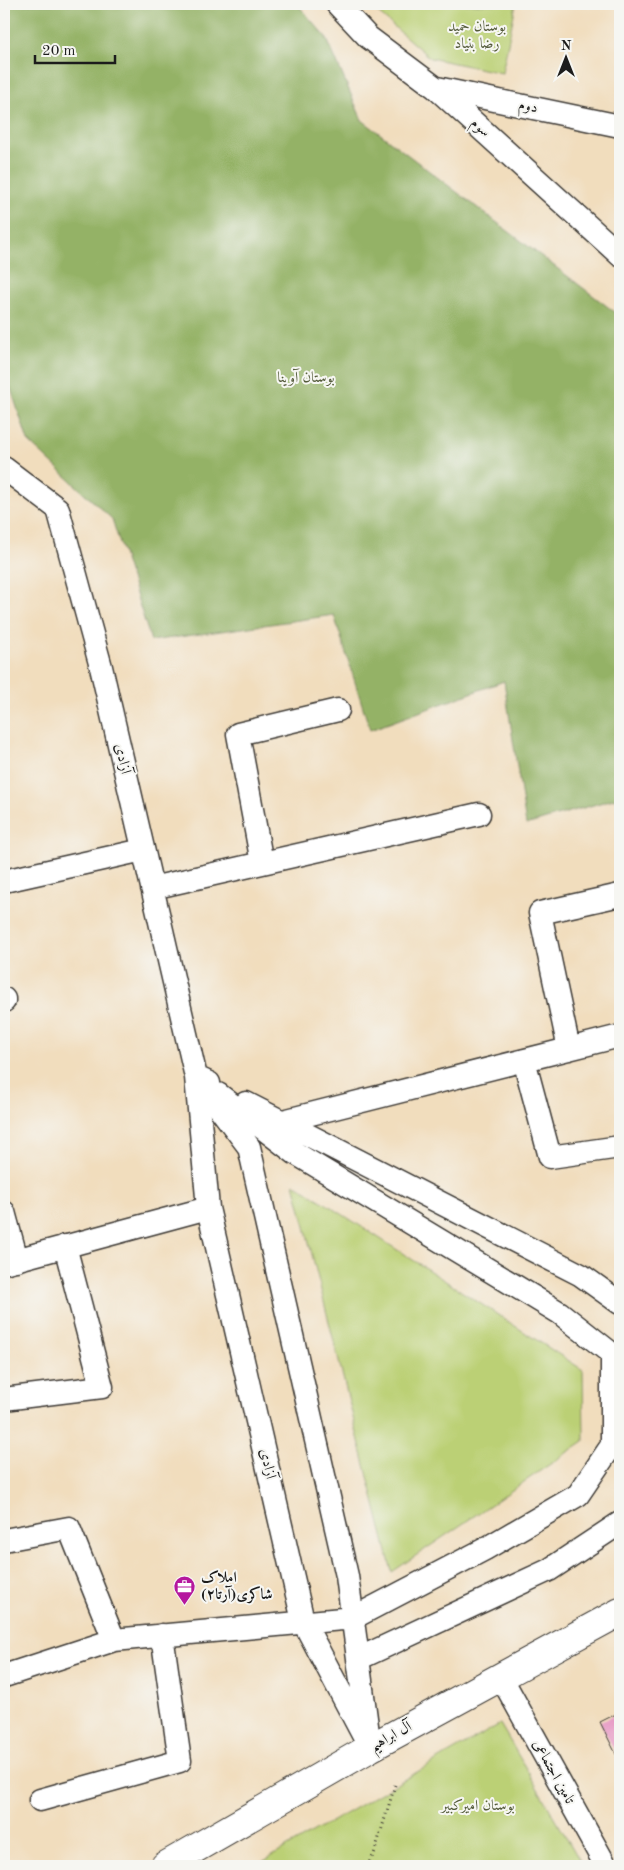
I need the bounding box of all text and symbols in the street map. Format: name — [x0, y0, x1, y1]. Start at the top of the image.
park label: بوستان حمید رضا بنیاد — [448, 20, 506, 52]
scale bar — [35, 32, 115, 64]
north arrow — [542, 32, 592, 82]
text: N — [561, 39, 572, 53]
text: 20 m — [42, 44, 76, 59]
street label: دوم — [516, 98, 539, 120]
street label: سوم — [465, 116, 493, 143]
park label: بوستان آوینا — [277, 368, 335, 387]
street label: آزادی — [111, 742, 136, 777]
street label: آزادی — [256, 1447, 281, 1482]
place label: املاک شاکری(آرتا۲) — [201, 1570, 272, 1604]
office icon: املاک شاکری(آرتا۲) — [173, 1575, 197, 1606]
street label: آل ابراهیم — [366, 1716, 419, 1760]
street label: تامین اجتماعی — [529, 1737, 577, 1807]
park label: بوستان امیرکبیر — [439, 1798, 515, 1814]

